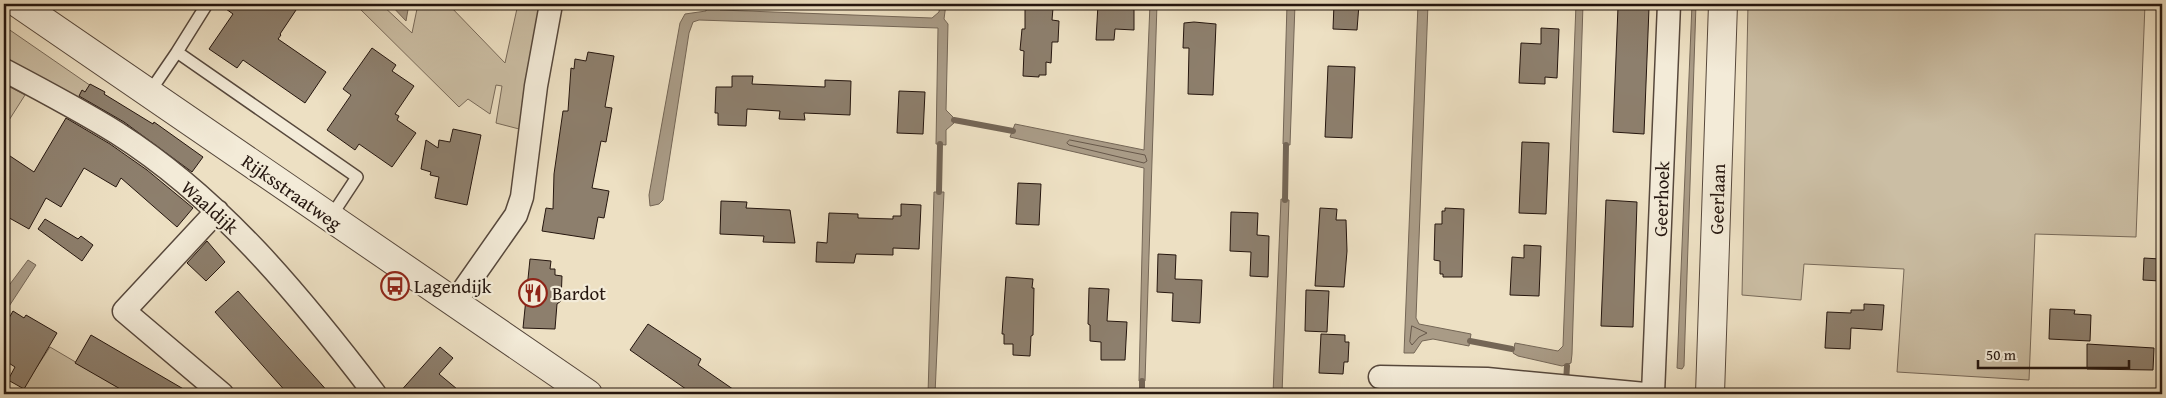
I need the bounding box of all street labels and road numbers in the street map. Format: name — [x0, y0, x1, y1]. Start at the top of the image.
street label: Rijksstraatweg — [236, 147, 348, 237]
street label: Geerhoek — [1646, 160, 1676, 237]
street label: Geerlaan — [1702, 163, 1732, 235]
street label: Waaldijk — [175, 174, 245, 241]

